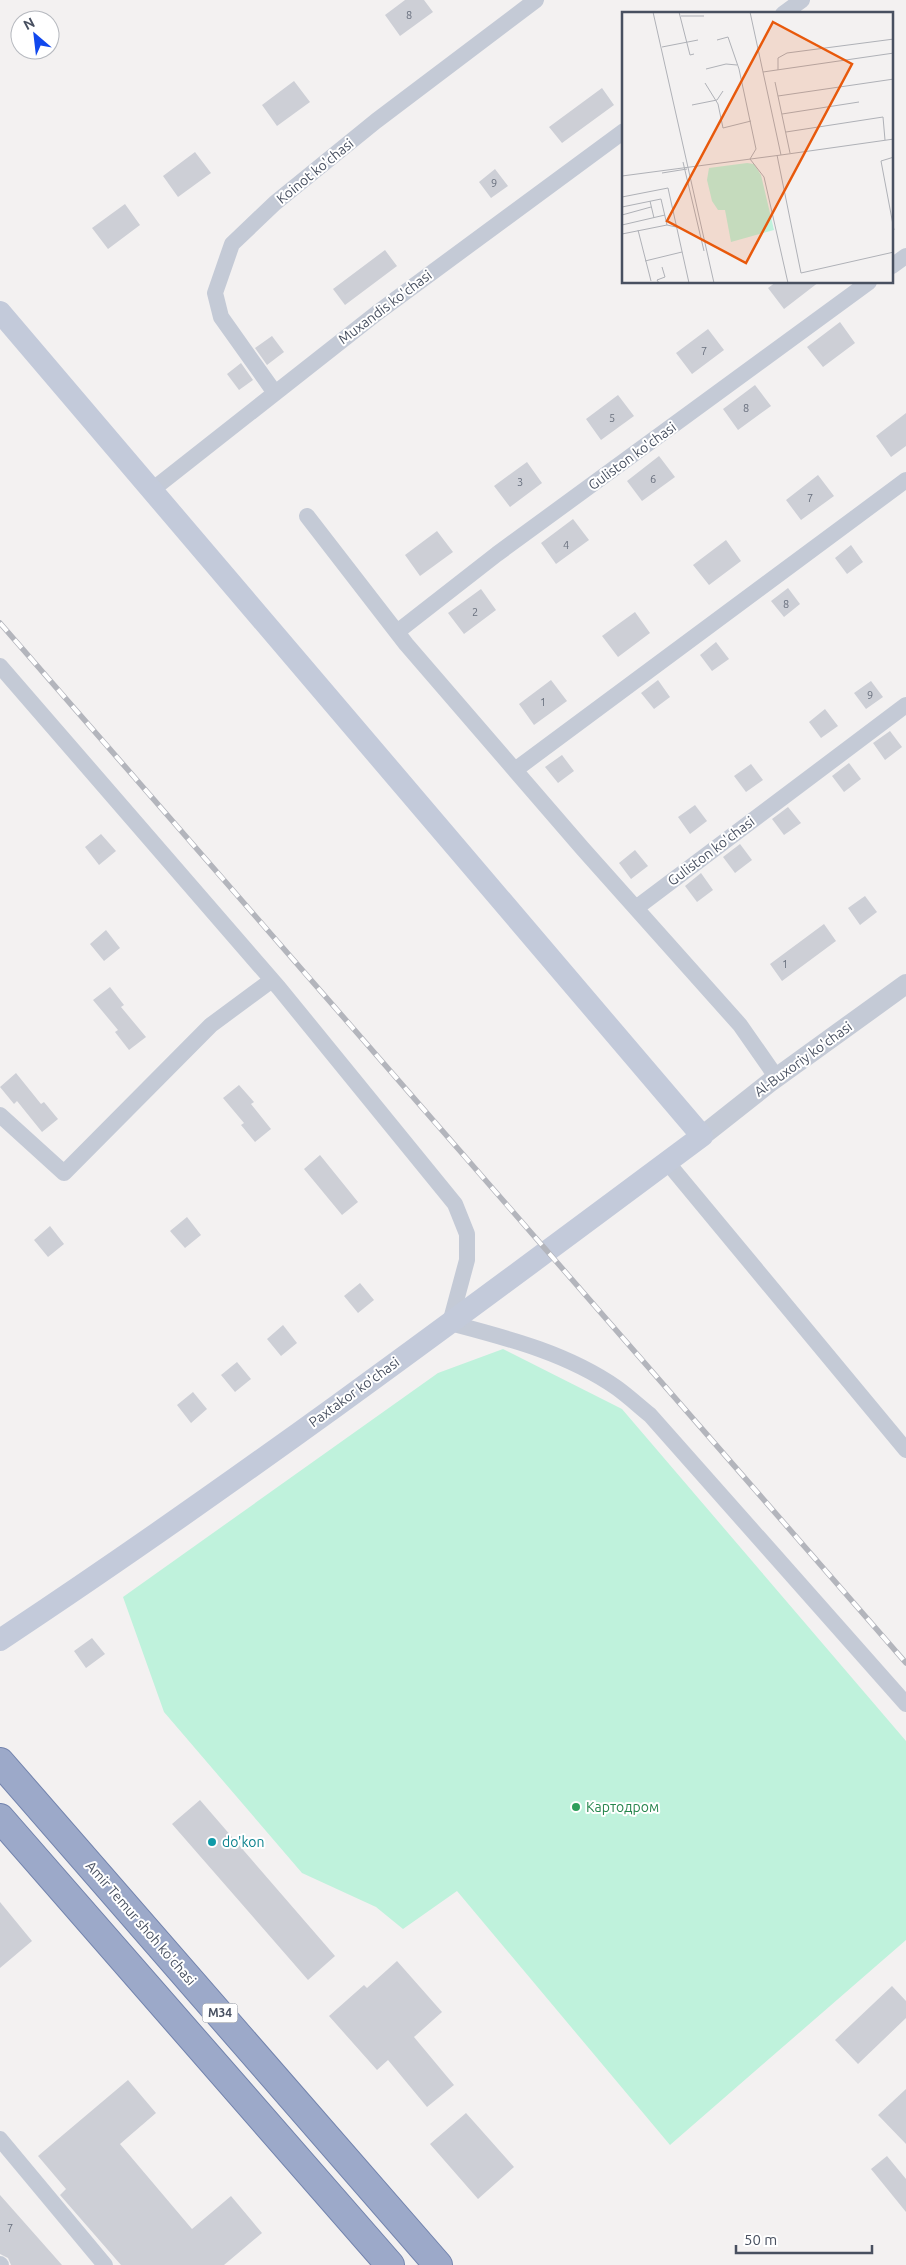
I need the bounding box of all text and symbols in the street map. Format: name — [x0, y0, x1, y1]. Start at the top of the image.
house number: 8 — [406, 9, 412, 21]
north arrow — [10, 10, 60, 60]
inset map — [622, 12, 894, 284]
text: N — [21, 14, 37, 33]
street label: Koinot ko'chasi — [273, 135, 357, 207]
house number: 9 — [491, 177, 497, 189]
street label: Muxandis ko'chasi — [335, 267, 435, 347]
house number: 7 — [701, 345, 707, 357]
house number: 8 — [743, 402, 749, 414]
house number: 5 — [609, 412, 615, 424]
street label: Guliston ko'chasi — [585, 419, 679, 493]
house number: 6 — [650, 473, 656, 485]
house number: 3 — [517, 476, 523, 488]
house number: 7 — [807, 492, 813, 504]
house number: 4 — [563, 539, 569, 551]
house number: 8 — [783, 598, 789, 610]
house number: 2 — [472, 606, 478, 618]
house number: 9 — [867, 689, 873, 701]
house number: 1 — [540, 696, 546, 708]
street label: Guliston ko'chasi — [664, 813, 758, 889]
house number: 1 — [782, 958, 788, 970]
street label: Al-Buxoriy ko'chasi — [751, 1018, 855, 1100]
street label: Paxtakor ko'chasi — [306, 1354, 402, 1430]
place label: Картодром — [586, 1799, 659, 1815]
marker: Картодром — [570, 1801, 582, 1813]
place label: do'kon — [222, 1834, 264, 1850]
marker: do'kon — [206, 1836, 218, 1848]
street label: Amir Temur shoh ko'chasi — [83, 1858, 199, 1988]
road number: M34 — [202, 2004, 238, 2022]
house number: 7 — [7, 2222, 13, 2234]
scale bar — [736, 2222, 872, 2254]
text: 50 m — [744, 2231, 777, 2248]

